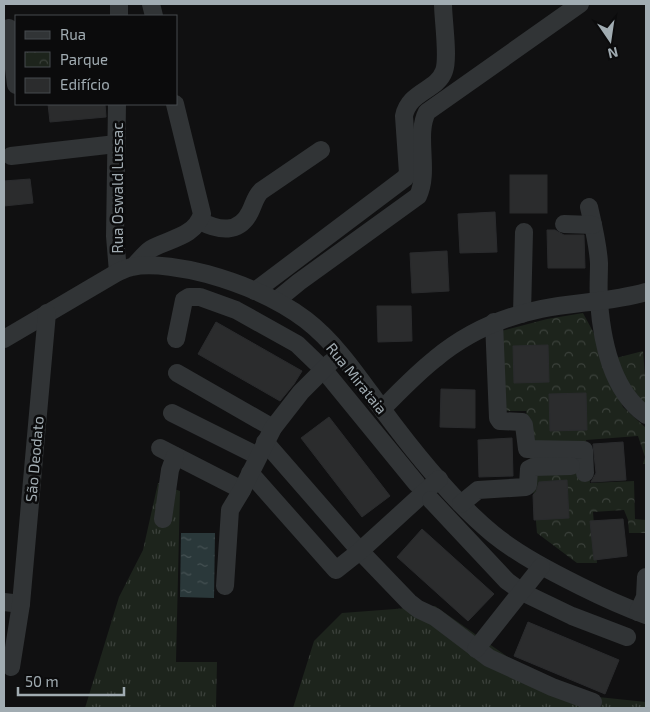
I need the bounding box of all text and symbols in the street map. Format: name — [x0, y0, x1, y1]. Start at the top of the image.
legend — [15, 15, 178, 105]
north arrow — [585, 15, 635, 65]
text: Rua — [60, 25, 86, 43]
text: N — [606, 44, 620, 63]
text: Parque — [60, 50, 108, 68]
text: Edifício — [60, 75, 110, 93]
street label: Rua Oswald Lussac — [108, 122, 126, 254]
street label: Rua Mirataia — [323, 339, 391, 417]
street label: São Deodato — [21, 415, 47, 503]
scale bar — [18, 664, 124, 696]
text: 50 m — [25, 672, 59, 690]

